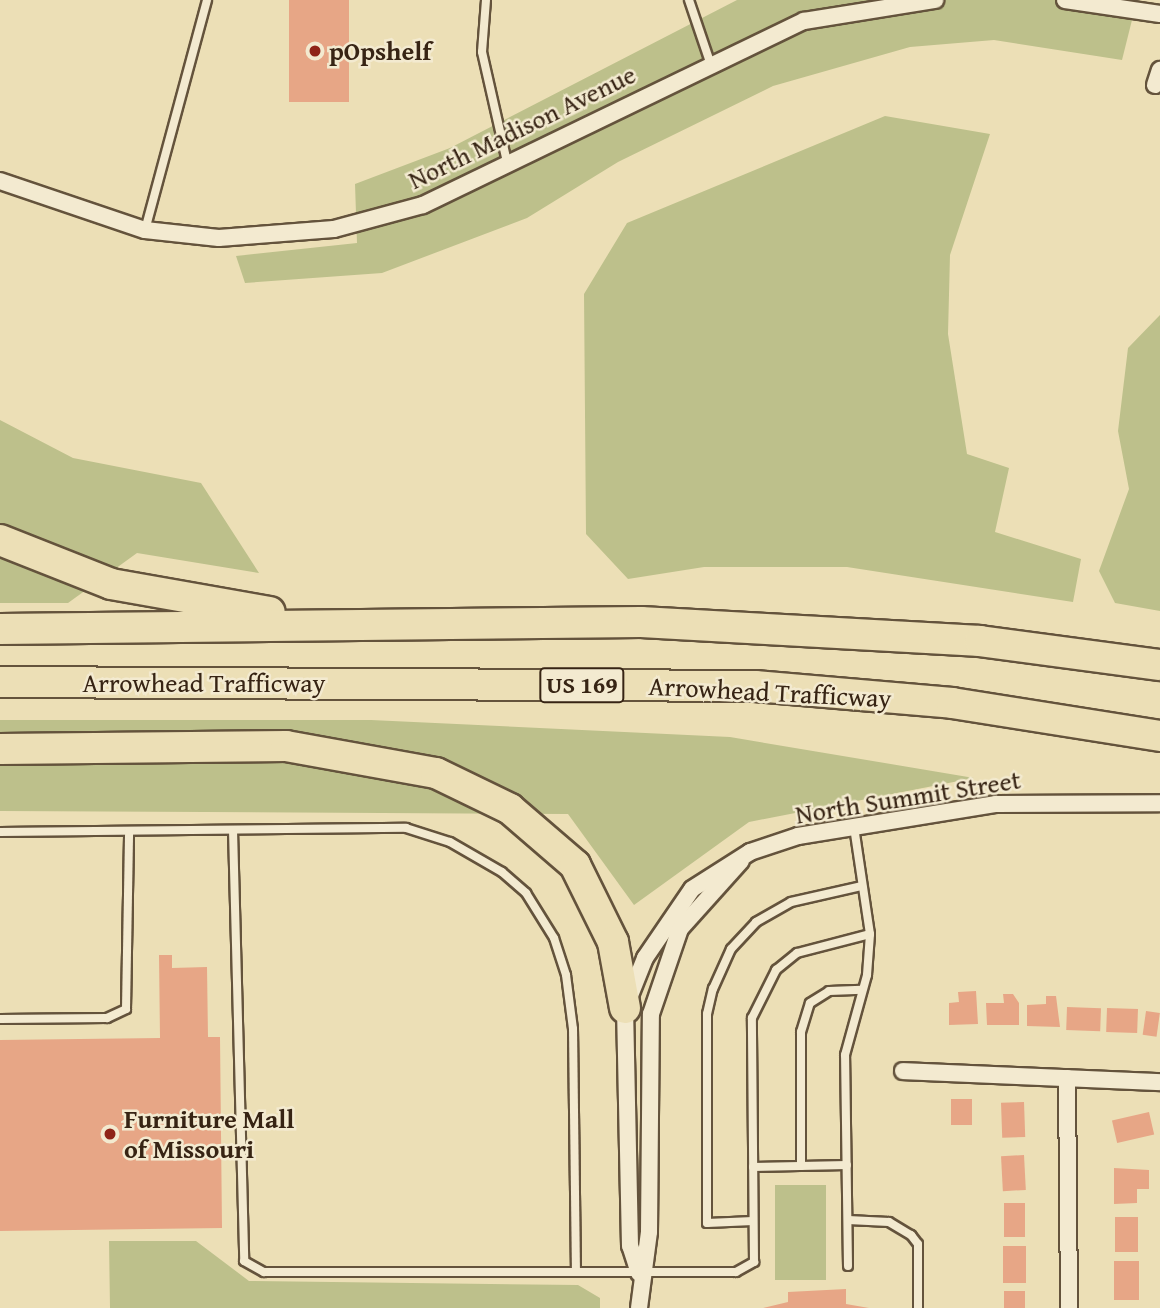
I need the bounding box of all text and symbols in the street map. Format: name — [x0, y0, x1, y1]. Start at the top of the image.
place label: pOpshelf — [329, 35, 431, 67]
marker: pOpshelf — [307, 43, 323, 59]
street label: North Madison Avenue — [403, 58, 641, 196]
road number: US 169 — [538, 664, 626, 706]
street label: Arrowhead Trafficway — [83, 667, 325, 699]
street label: Arrowhead Trafficway — [648, 670, 892, 714]
street label: North Summit Street — [793, 764, 1023, 830]
place label: Furniture Mall of Missouri — [124, 1103, 294, 1164]
marker: Furniture Mall of Missouri — [102, 1126, 118, 1142]

